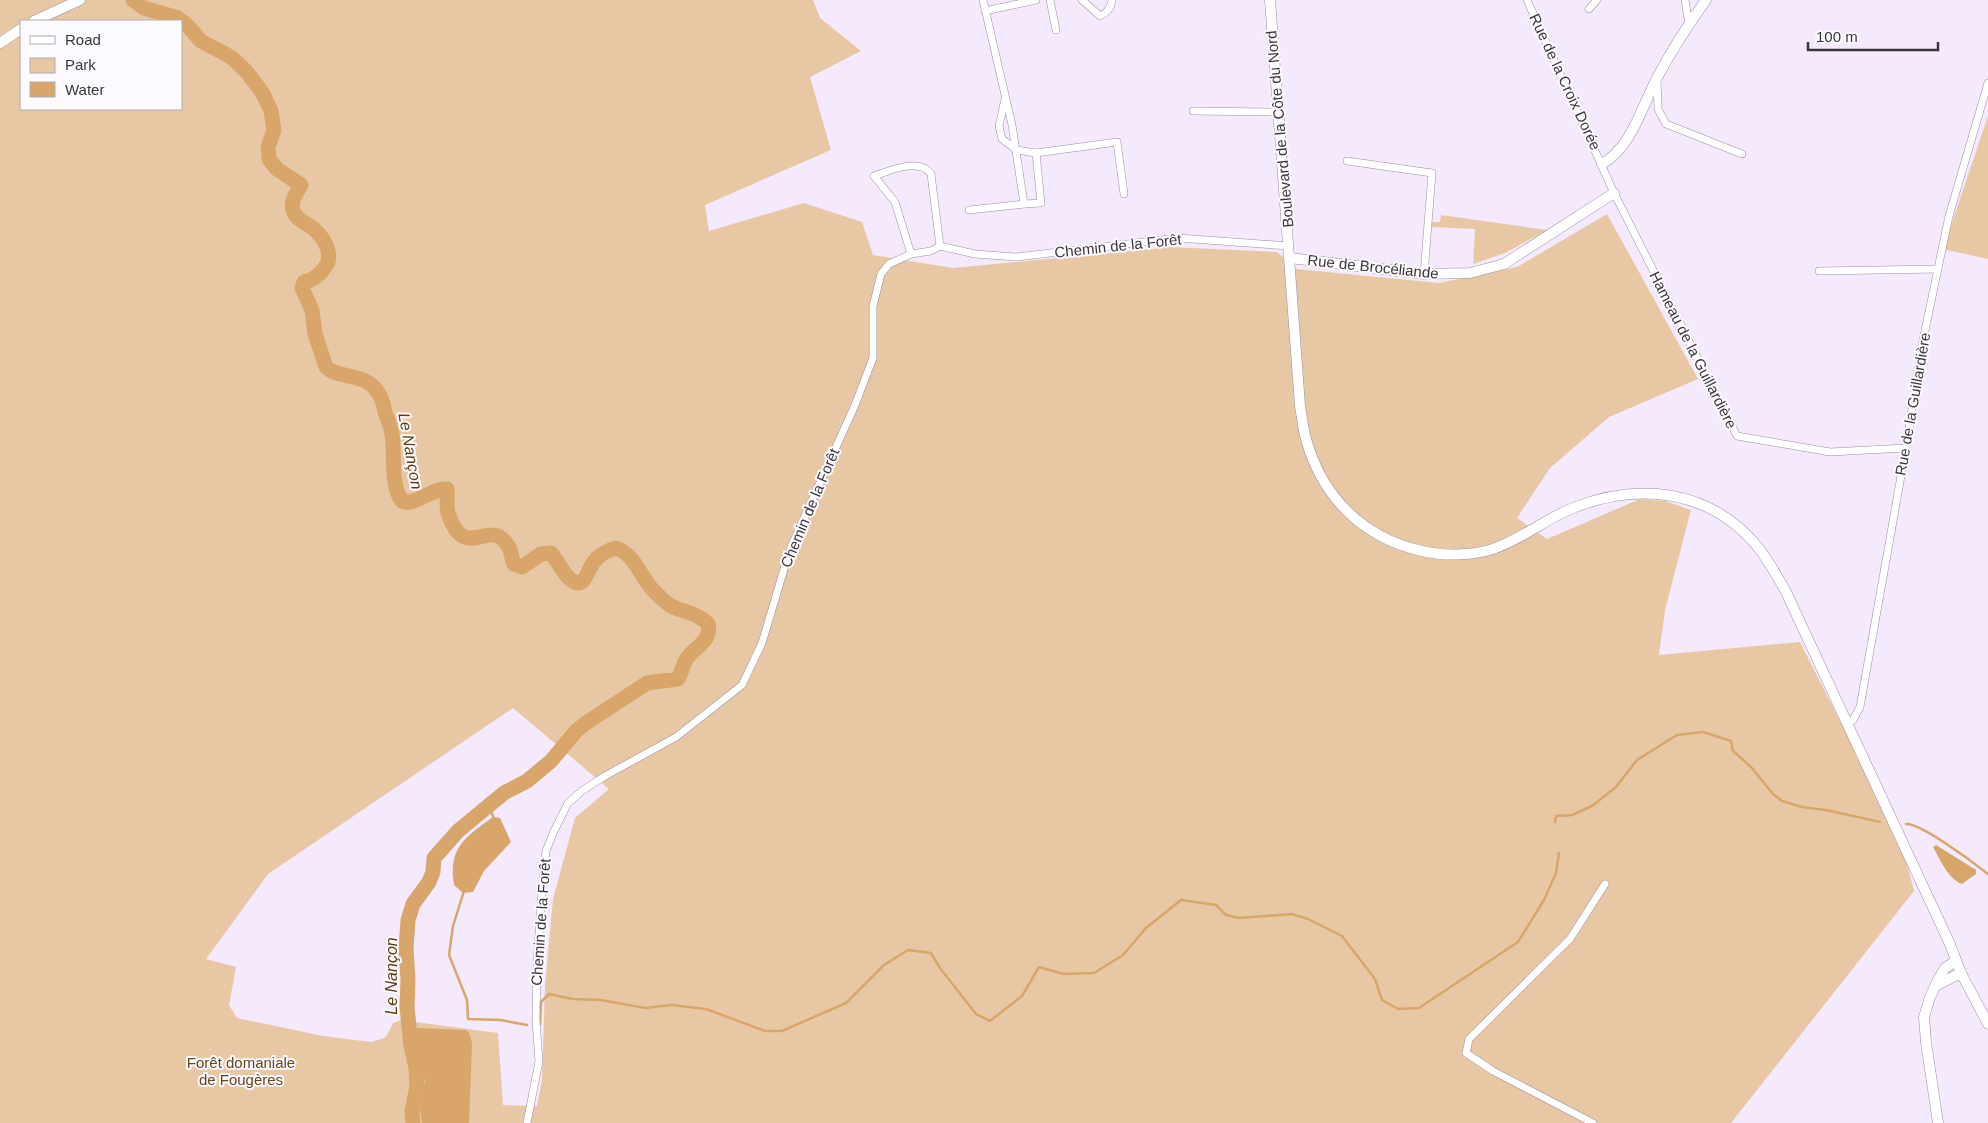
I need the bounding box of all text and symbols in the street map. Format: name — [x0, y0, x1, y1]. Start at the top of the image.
street label: Rue de la Croix Dorée — [1526, 11, 1605, 153]
legend — [20, 20, 182, 110]
scale bar — [1808, 20, 1938, 52]
text: 100 m — [1816, 28, 1858, 45]
street label: Boulevard de la Côte du Nord — [1262, 30, 1297, 228]
text: Road — [65, 31, 101, 48]
text: Park — [65, 56, 96, 73]
text: Water — [65, 81, 104, 98]
street label: Chemin de la Forêt — [1054, 230, 1183, 261]
street label: Rue de Brocéliande — [1307, 251, 1439, 282]
street label: Hameau de la Guillardière — [1646, 268, 1741, 431]
street label: Rue de la Guillardière — [1892, 331, 1933, 477]
water label: Le Nançon — [395, 412, 426, 491]
street label: Chemin de la Forêt — [777, 445, 843, 570]
street label: Chemin de la Forêt — [528, 857, 553, 986]
water label: Le Nançon — [383, 937, 400, 1015]
park label: Forêt domaniale de Fougères — [187, 1054, 295, 1088]

